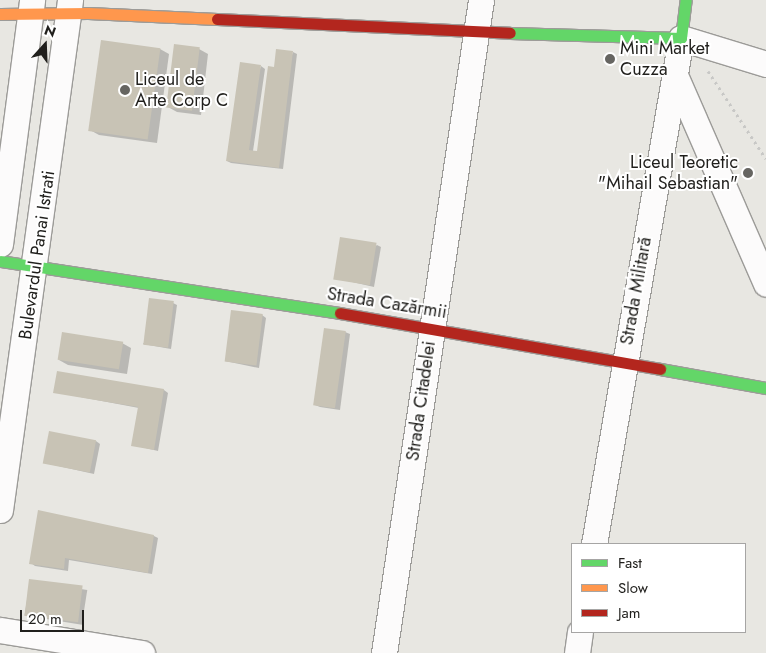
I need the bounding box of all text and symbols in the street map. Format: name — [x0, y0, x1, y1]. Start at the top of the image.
north arrow — [20, 20, 70, 70]
text: N — [41, 20, 59, 42]
place label: Mini Market Cuzza — [620, 38, 709, 80]
marker: Mini Market Cuzza — [604, 53, 616, 65]
place label: Liceul de Arte Corp C — [135, 69, 228, 112]
marker: Liceul de Arte Corp C — [119, 84, 131, 96]
place label: Liceul Teoretic "Mihail Sebastian" — [598, 152, 738, 194]
marker: Liceul Teoretic "Mihail Sebastian" — [742, 167, 754, 179]
street label: Bulevardul Panai Istrati — [14, 169, 60, 341]
street label: Strada Militară — [616, 235, 656, 347]
street label: Strada Cazărmii — [326, 283, 448, 323]
street label: Strada Citadelei — [402, 340, 440, 462]
legend — [571, 543, 746, 633]
text: Fast — [618, 552, 642, 574]
text: Slow — [618, 577, 648, 599]
scale bar — [22, 600, 86, 632]
text: Jam — [618, 602, 641, 624]
text: 20 m — [28, 608, 62, 630]

